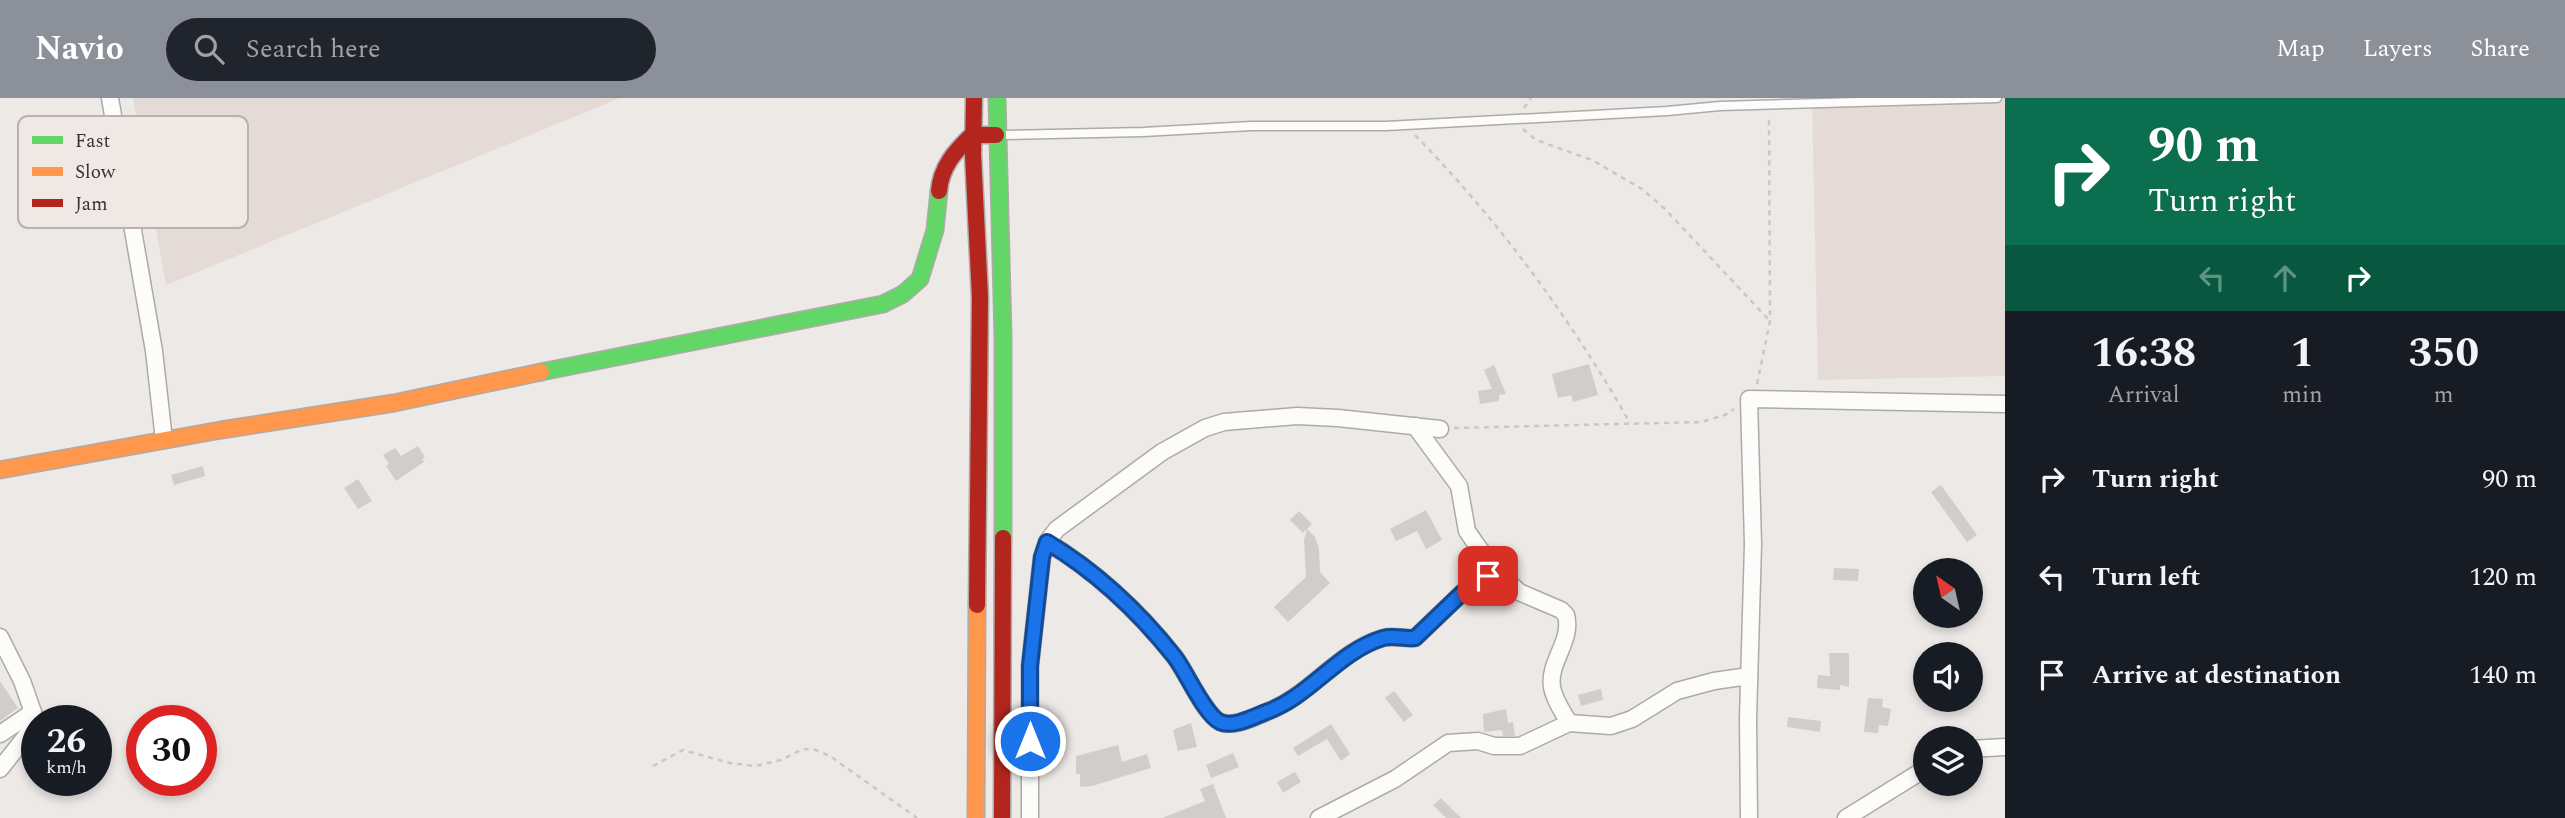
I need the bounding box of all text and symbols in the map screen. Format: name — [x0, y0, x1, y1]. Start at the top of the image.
search box — [166, 18, 656, 81]
text: Navio — [35, 24, 124, 74]
text: Search here — [246, 29, 381, 69]
icon: search — [190, 30, 228, 68]
text: Map — [2276, 31, 2325, 67]
text: Layers — [2363, 31, 2433, 67]
text: Share — [2471, 31, 2530, 67]
text: 90 m — [2148, 109, 2259, 184]
legend — [18, 116, 248, 228]
icon: right — [2033, 126, 2124, 217]
text: Fast — [75, 127, 111, 156]
text: Slow — [75, 158, 116, 187]
text: Turn right — [2148, 177, 2296, 226]
text: Jam — [75, 190, 107, 219]
icon: left — [2193, 259, 2231, 297]
icon: ahead — [2266, 259, 2304, 297]
icon: right — [2339, 259, 2377, 297]
text: 16:38 — [2091, 322, 2196, 385]
text: 1 — [2291, 322, 2314, 385]
text: 350 — [2408, 322, 2479, 385]
text: Arrival — [2108, 378, 2179, 413]
text: min — [2282, 378, 2323, 413]
text: m — [2434, 378, 2454, 413]
text: Turn right — [2092, 459, 2219, 499]
text: 90 m — [2482, 459, 2537, 499]
icon: right — [2033, 460, 2071, 498]
pin — [1458, 546, 1518, 606]
icon: arrive — [1469, 557, 1507, 595]
text: Turn left — [2092, 557, 2200, 597]
text: 120 m — [2469, 557, 2537, 597]
north arrow — [1913, 558, 1983, 628]
map controls — [1913, 558, 1983, 796]
icon: left — [2033, 558, 2071, 596]
button: sound — [1913, 642, 1983, 712]
text: Arrive at destination — [2092, 655, 2341, 695]
text: 140 m — [2469, 655, 2537, 695]
icon: arrive — [2033, 656, 2071, 694]
position arrow — [993, 704, 1067, 778]
speed limit sign: 30 — [126, 705, 217, 796]
text: 26 — [47, 715, 86, 768]
button: layers — [1913, 726, 1983, 796]
text: km/h — [46, 754, 87, 781]

